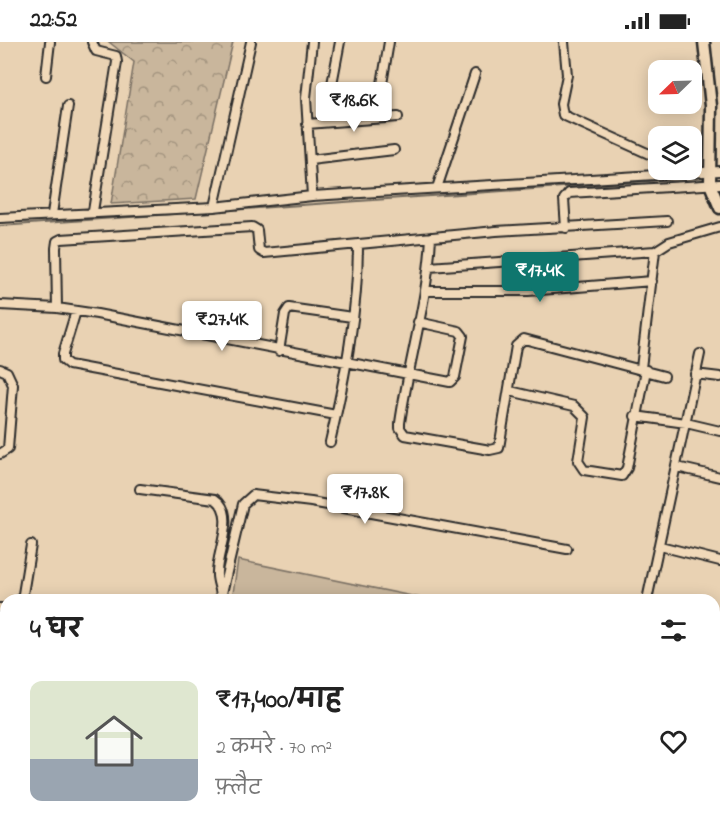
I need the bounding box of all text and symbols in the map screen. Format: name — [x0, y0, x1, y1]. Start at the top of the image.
text: 22:52 — [30, 5, 77, 37]
north arrow — [648, 60, 702, 114]
map controls — [648, 60, 702, 180]
pin: ₹18.6K — [305, 82, 403, 133]
text: ₹18.6K — [330, 87, 378, 116]
button: layers — [648, 126, 702, 180]
pin: ₹17.4K — [491, 252, 589, 303]
text: ₹17.4K — [516, 257, 564, 286]
pin: ₹27.4K — [173, 301, 271, 352]
text: ₹27.4K — [196, 306, 248, 335]
pin: ₹17.8K — [316, 474, 414, 525]
text: ₹17.8K — [341, 479, 389, 508]
text: 4 घर — [30, 612, 82, 650]
icon: filters — [657, 614, 690, 647]
text: ₹17,400/माह — [216, 682, 342, 720]
icon: home — [78, 705, 150, 777]
icon: heart — [657, 725, 690, 758]
text: 2 कमरे · 70 m² — [216, 734, 332, 763]
text: फ़्लैट — [216, 775, 262, 804]

